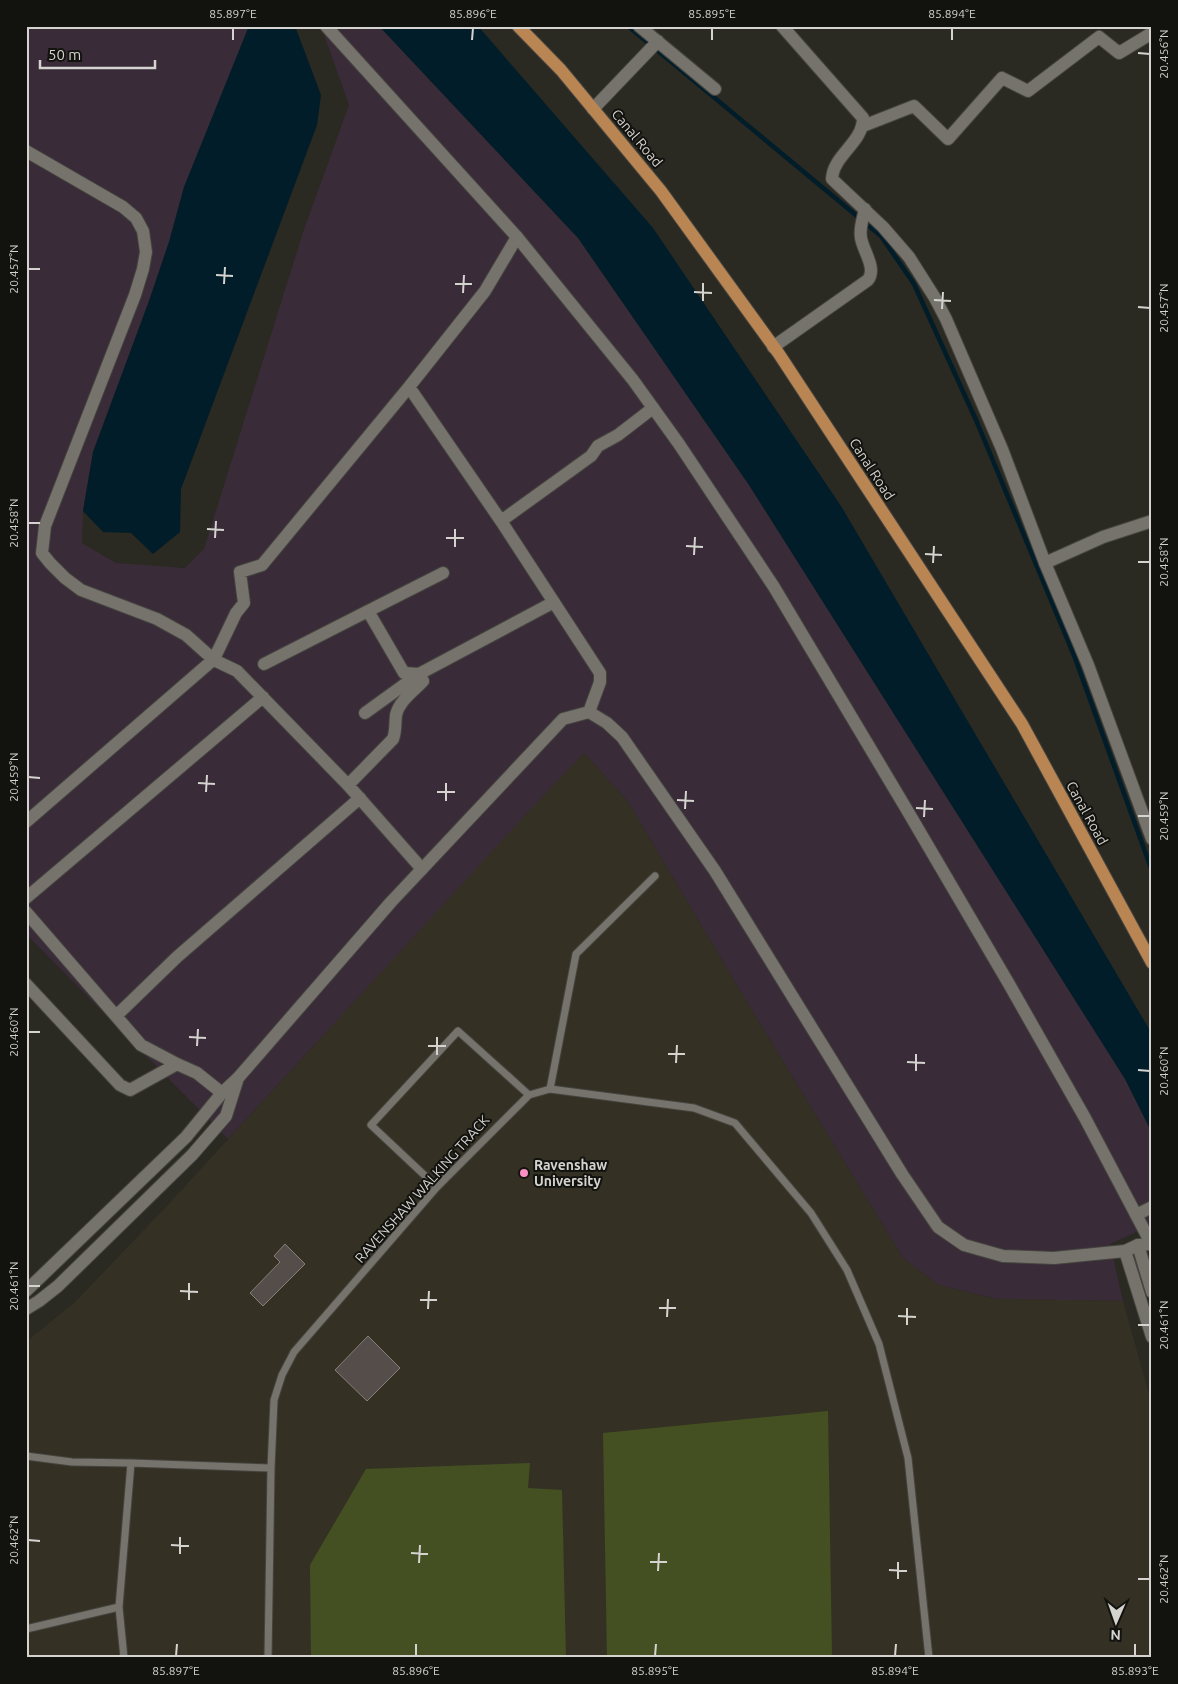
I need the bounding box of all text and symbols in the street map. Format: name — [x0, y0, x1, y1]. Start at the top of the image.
text: 85.897°E — [209, 7, 257, 20]
text: 85.896°E — [449, 7, 497, 20]
text: 85.895°E — [688, 7, 736, 20]
text: 85.894°E — [928, 7, 976, 20]
text: 20.456°N — [1157, 29, 1170, 79]
scale bar — [40, 38, 155, 70]
text: 50 m — [48, 46, 81, 63]
street label: Canal Road — [608, 106, 666, 170]
text: 20.457°N — [7, 244, 20, 294]
text: 20.457°N — [1157, 283, 1170, 333]
street label: Canal Road — [846, 435, 898, 503]
text: 20.458°N — [7, 498, 20, 548]
text: 20.458°N — [1157, 537, 1170, 587]
text: 20.459°N — [7, 752, 20, 802]
street label: Canal Road — [1063, 778, 1111, 848]
text: 20.459°N — [1157, 791, 1170, 841]
text: 20.460°N — [7, 1007, 20, 1057]
text: 20.460°N — [1157, 1046, 1170, 1096]
street label: RAVENSHAW WALKING TRACK — [351, 1112, 493, 1266]
place label: Ravenshaw University — [534, 1157, 607, 1189]
marker: Ravenshaw University — [518, 1167, 530, 1179]
text: 20.461°N — [7, 1261, 20, 1311]
text: 20.461°N — [1157, 1300, 1170, 1350]
text: 20.462°N — [7, 1515, 20, 1565]
text: 20.462°N — [1157, 1554, 1170, 1604]
north arrow — [1090, 1596, 1140, 1646]
text: N — [1110, 1627, 1121, 1643]
text: 85.897°E — [152, 1664, 200, 1677]
text: 85.896°E — [392, 1664, 440, 1677]
text: 85.895°E — [631, 1664, 679, 1677]
text: 85.894°E — [871, 1664, 919, 1677]
text: 85.893°E — [1111, 1664, 1159, 1677]

